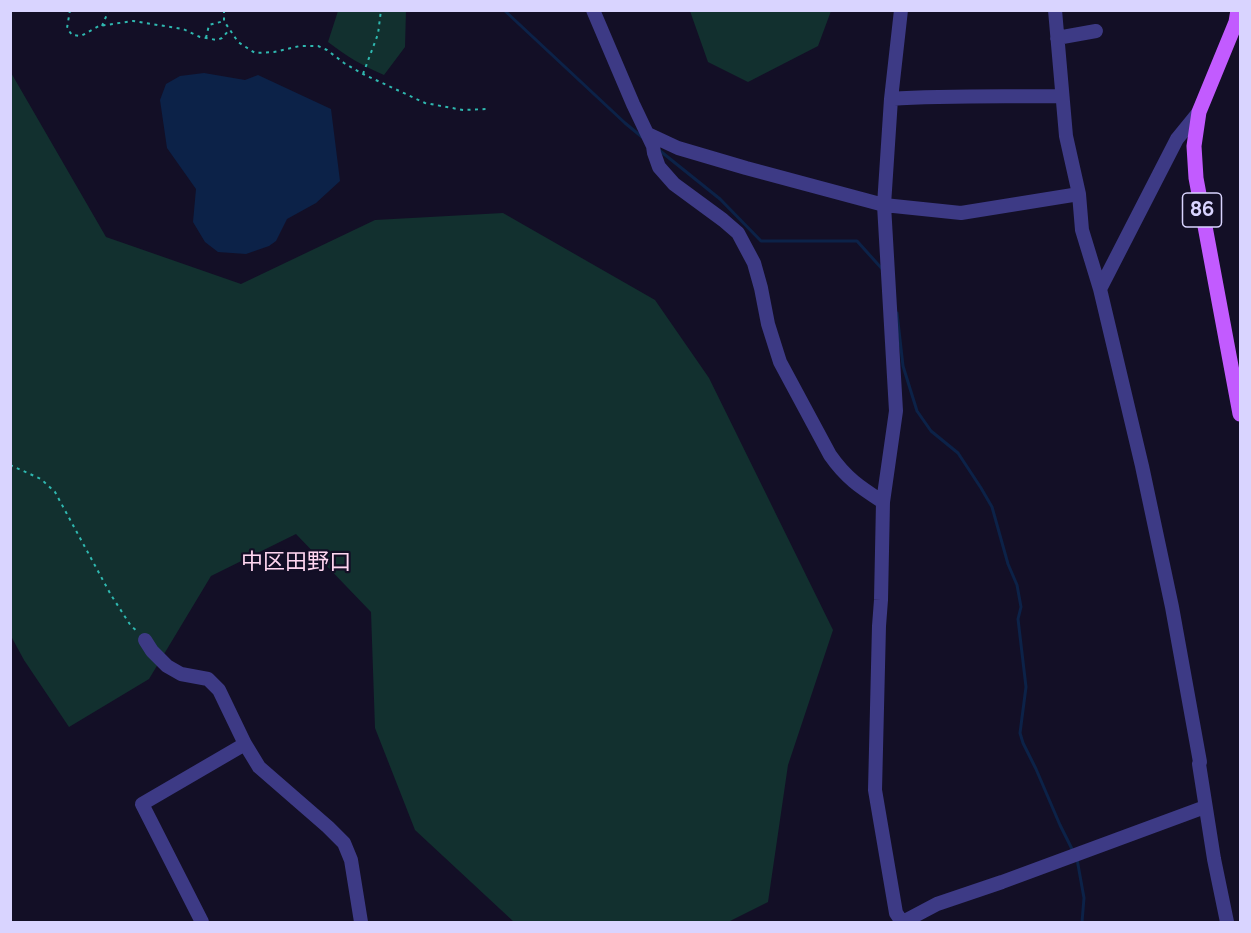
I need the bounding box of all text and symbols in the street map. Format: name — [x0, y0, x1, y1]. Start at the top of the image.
road number: 86 — [1182, 193, 1222, 227]
district label: 中区田野口 — [241, 549, 351, 575]

